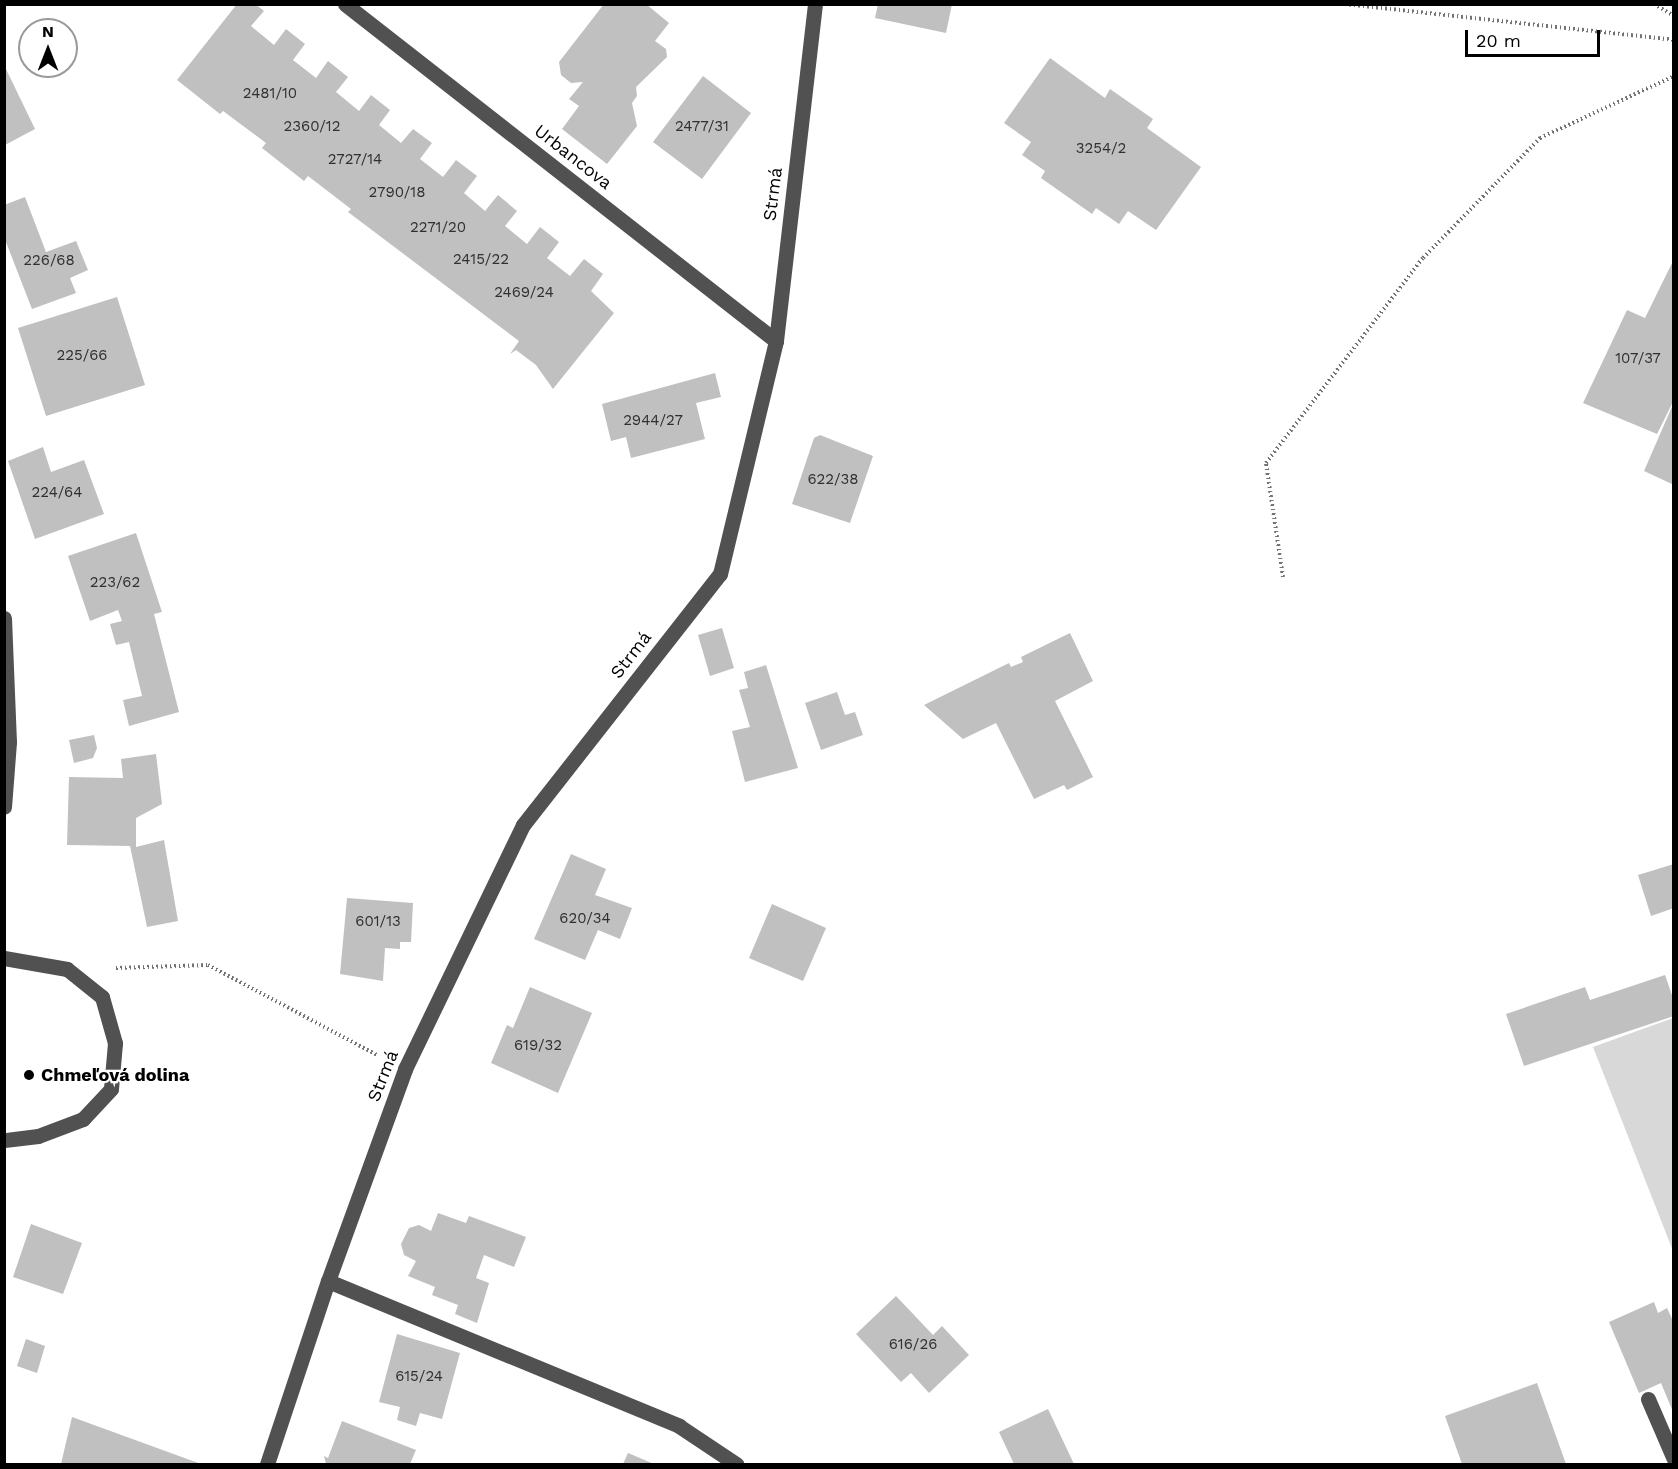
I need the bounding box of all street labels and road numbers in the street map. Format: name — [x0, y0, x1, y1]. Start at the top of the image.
street label: Urbancova — [530, 120, 616, 194]
street label: Strmá — [759, 166, 787, 222]
street label: Strmá — [606, 627, 656, 683]
street label: Strmá — [363, 1047, 403, 1105]

